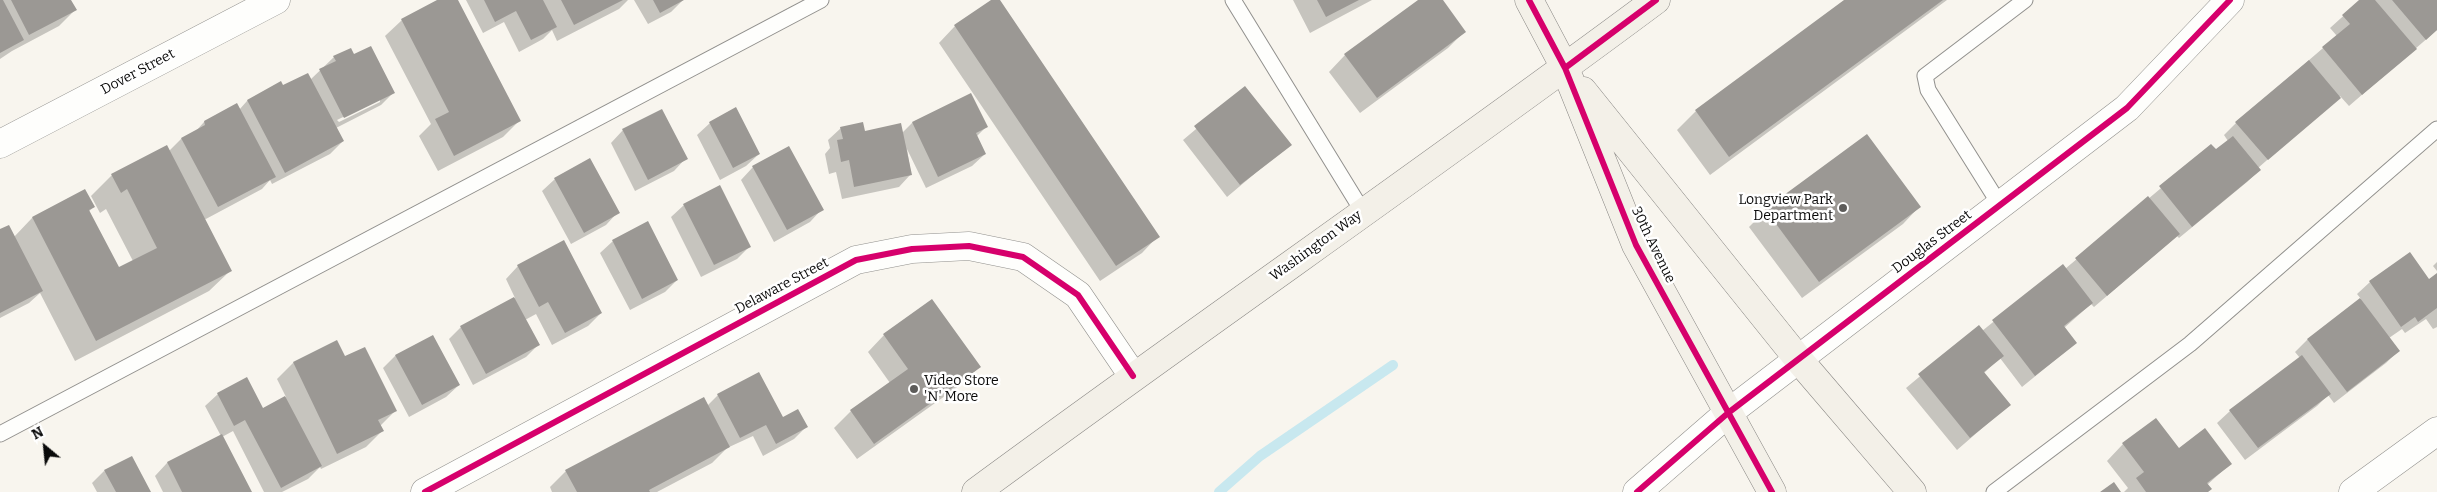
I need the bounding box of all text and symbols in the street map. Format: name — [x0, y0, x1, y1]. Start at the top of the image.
street label: Dover Street — [98, 46, 178, 98]
place label: Longview Park Department — [1739, 192, 1833, 224]
marker: Longview Park Department — [1837, 202, 1849, 214]
street label: 30th Avenue — [1627, 204, 1679, 286]
street label: Washington Way — [1267, 207, 1365, 285]
street label: Douglas Street — [1889, 207, 1975, 277]
street label: Delaware Street — [732, 254, 832, 318]
place label: Video Store 'N' More — [924, 373, 999, 406]
marker: Video Store 'N' More — [908, 383, 920, 395]
north arrow — [20, 422, 70, 472]
text: N — [29, 423, 46, 443]

